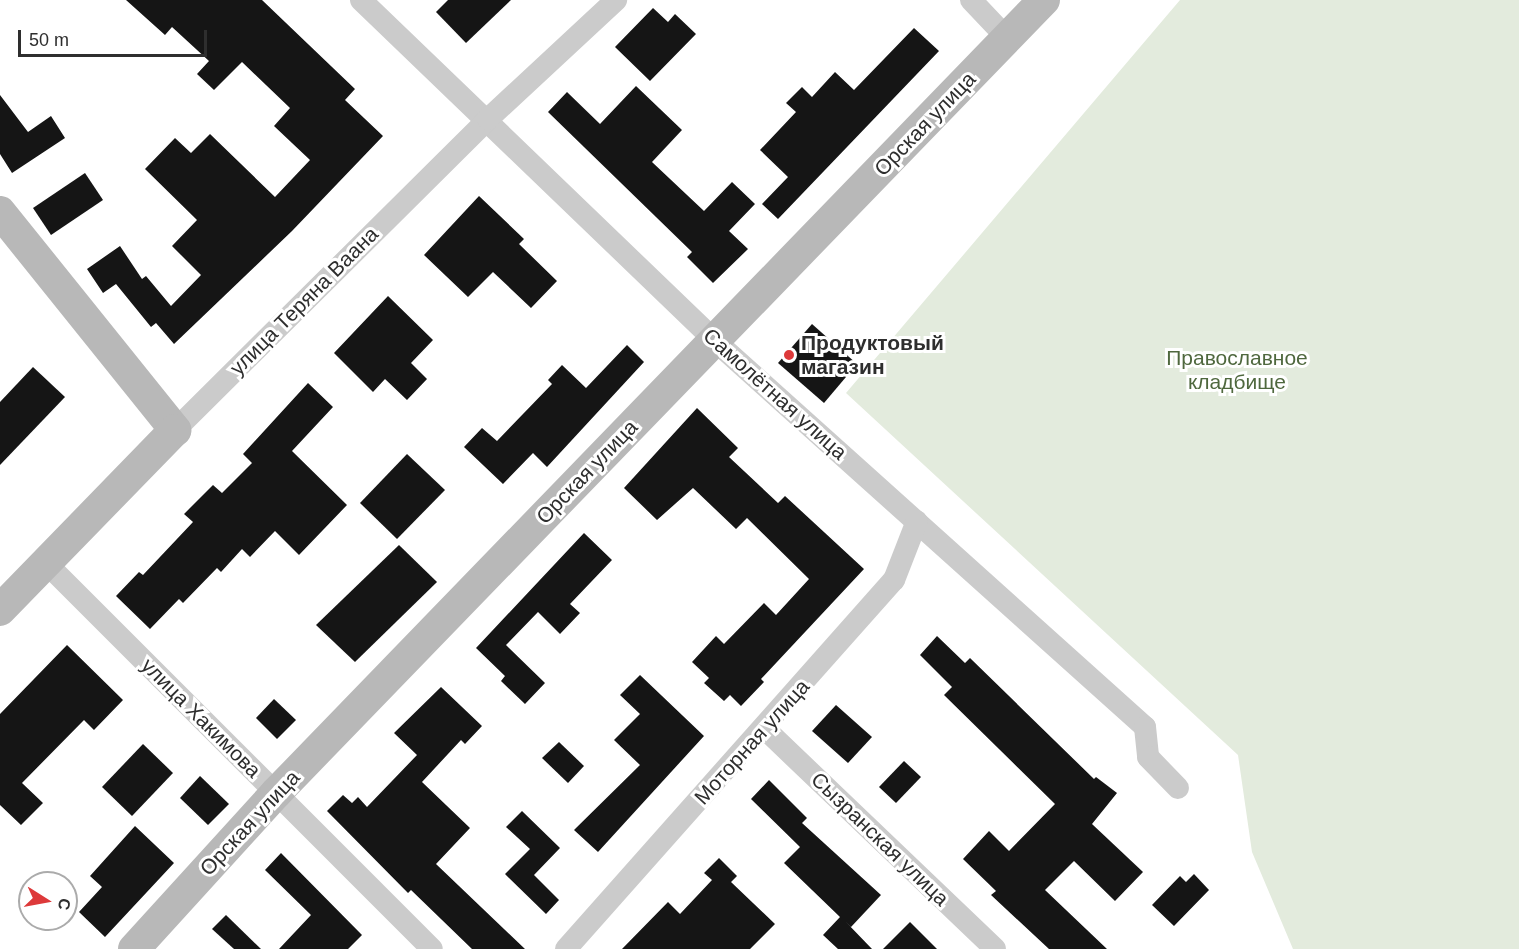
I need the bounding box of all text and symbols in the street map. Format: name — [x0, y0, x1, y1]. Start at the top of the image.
scale bar — [21, 18, 210, 56]
text: 50 m — [29, 30, 69, 50]
street label: Орская улица — [869, 67, 981, 181]
street label: улица Теряна Ваана — [225, 222, 383, 380]
street label: Самолётная улица — [698, 323, 852, 465]
place label: Продуктовый магазин — [801, 330, 944, 380]
park label: Православное кладбище — [1166, 345, 1308, 395]
marker: Продуктовый магазин — [782, 348, 796, 362]
street label: Орская улица — [531, 415, 643, 529]
street label: улица Хакимова — [136, 653, 266, 783]
street label: Моторная улица — [689, 674, 815, 810]
street label: Орская улица — [195, 765, 305, 881]
street label: Сызранская улица — [806, 767, 954, 911]
north arrow — [18, 871, 78, 931]
text: С — [55, 897, 74, 911]

